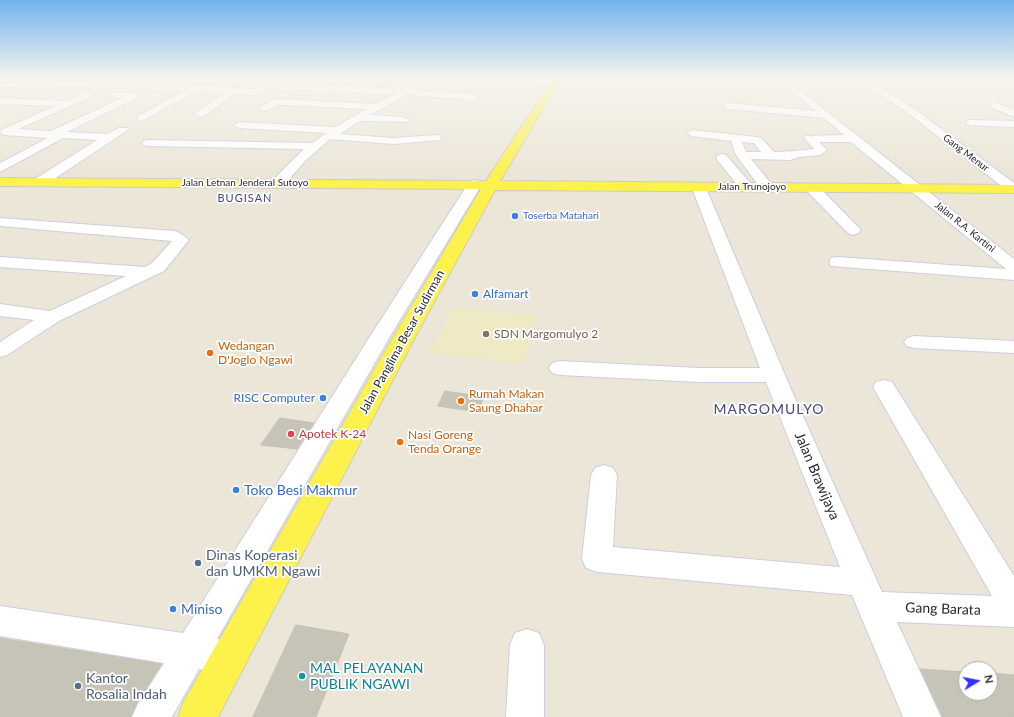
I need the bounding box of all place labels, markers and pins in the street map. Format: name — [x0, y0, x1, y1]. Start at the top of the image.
place label: Toserba Matahari — [523, 210, 599, 222]
marker: Toserba Matahari — [510, 211, 520, 221]
place label: Alfamart — [483, 287, 529, 301]
marker: Alfamart — [470, 289, 480, 299]
place label: SDN Margomulyo 2 — [494, 327, 598, 341]
marker: SDN Margomulyo 2 — [481, 329, 491, 339]
place label: Wedangan D'Joglo Ngawi — [218, 339, 293, 367]
marker: Wedangan D'Joglo Ngawi — [205, 348, 215, 358]
place label: Rumah Makan Saung Dhahar — [469, 387, 544, 415]
place label: RISC Computer — [234, 391, 315, 405]
marker: RISC Computer — [318, 393, 328, 403]
marker: Rumah Makan Saung Dhahar — [456, 396, 466, 406]
place label: Apotek K-24 — [299, 427, 366, 441]
place label: Nasi Goreng Tenda Orange — [408, 428, 481, 456]
marker: Apotek K-24 — [286, 429, 296, 439]
marker: Nasi Goreng Tenda Orange — [395, 437, 405, 447]
place label: Toko Besi Makmur — [244, 482, 357, 498]
marker: Toko Besi Makmur — [231, 485, 241, 495]
place label: Dinas Koperasi dan UMKM Ngawi — [206, 547, 320, 580]
marker: Dinas Koperasi dan UMKM Ngawi — [193, 558, 203, 568]
place label: Miniso — [181, 601, 222, 617]
marker: Miniso — [168, 604, 178, 614]
place label: MAL PELAYANAN PUBLIK NGAWI — [310, 660, 424, 692]
place label: Kantor Rosalia Indah — [86, 670, 167, 702]
marker: MAL PELAYANAN PUBLIK NGAWI — [297, 671, 307, 681]
marker: Kantor Rosalia Indah — [73, 681, 83, 691]

